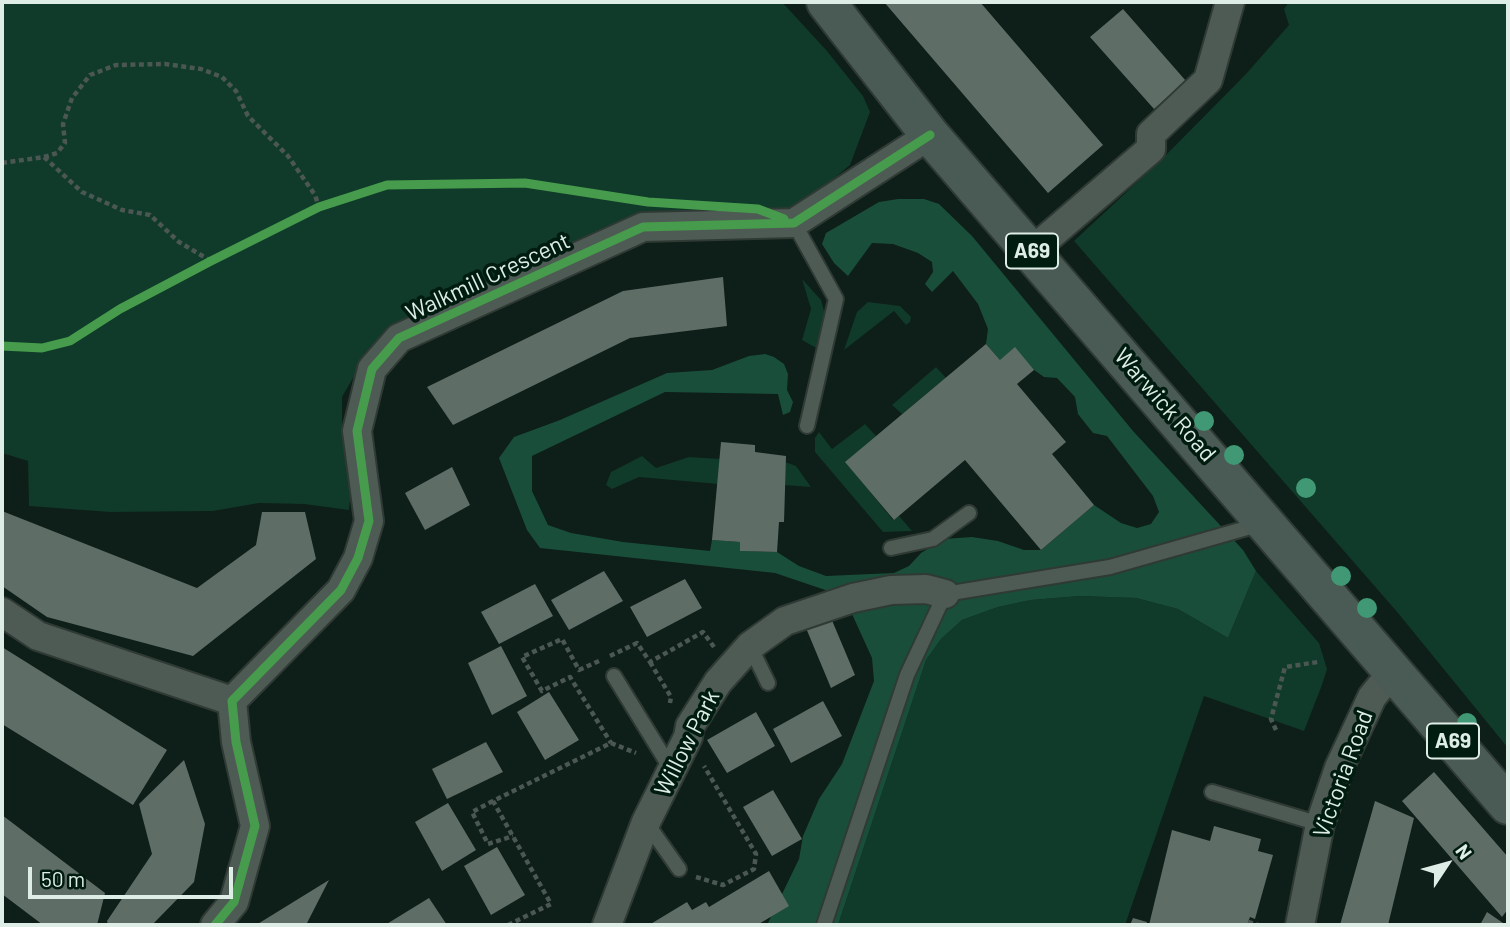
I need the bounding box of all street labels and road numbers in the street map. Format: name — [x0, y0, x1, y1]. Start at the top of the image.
street label: Walkmill Crescent — [402, 227, 574, 327]
road number: A69 — [1006, 233, 1058, 268]
street label: Warwick Road — [1108, 343, 1222, 467]
street label: Willow Park — [649, 685, 725, 801]
street label: Victoria Road — [1307, 707, 1379, 841]
road number: A69 — [1427, 724, 1479, 758]

